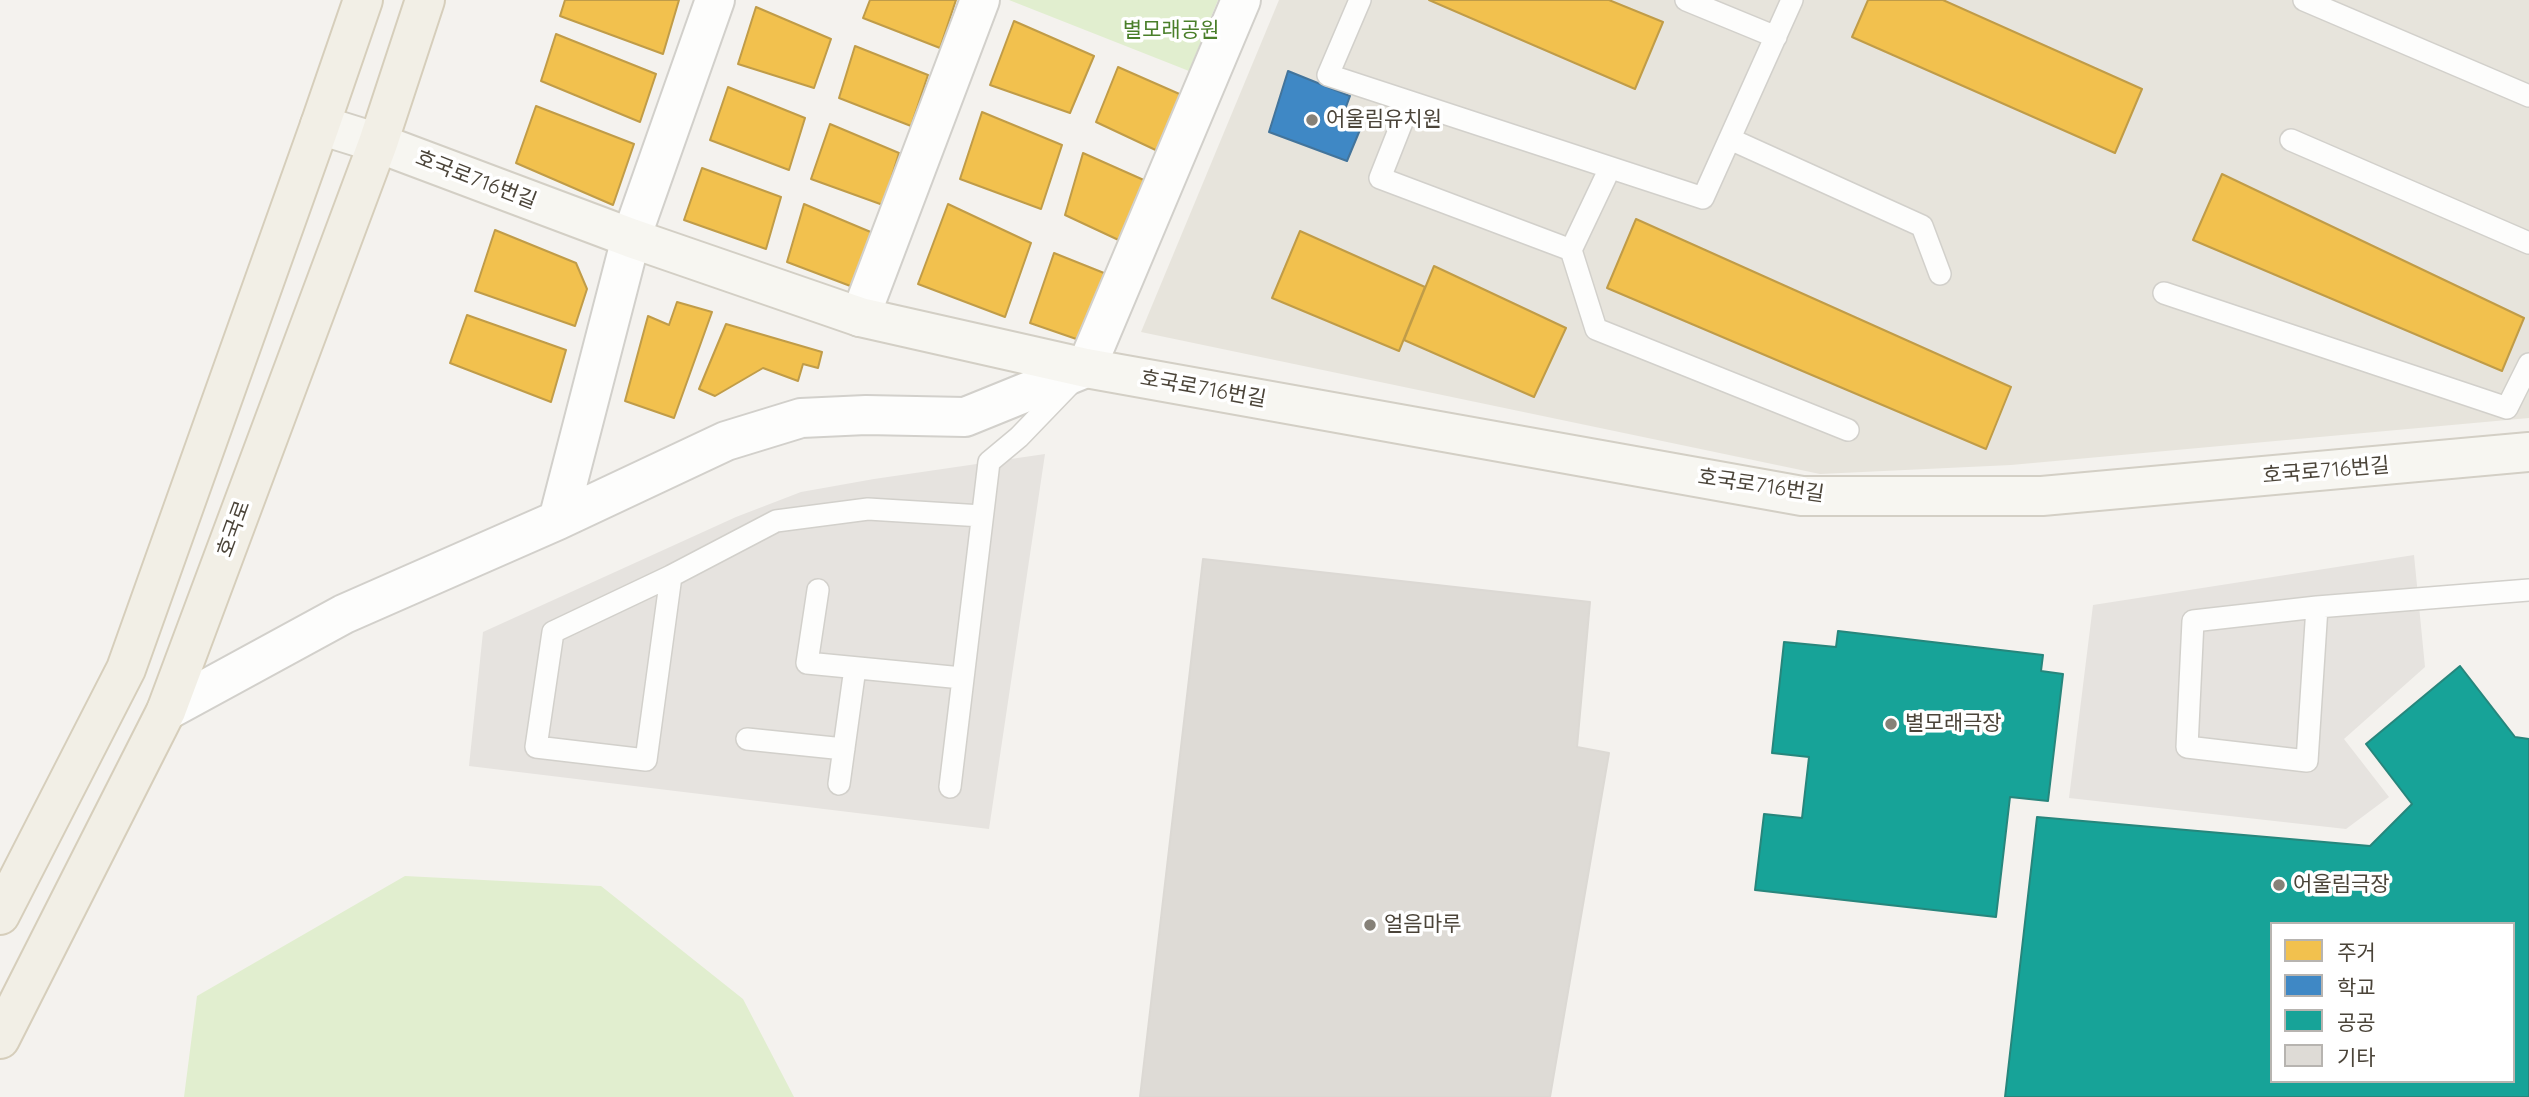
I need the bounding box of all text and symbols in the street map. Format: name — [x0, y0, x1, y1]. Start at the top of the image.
park label: 별모래공원 — [1123, 18, 1219, 44]
place label: 어울림유치원 — [1326, 107, 1442, 133]
marker: 어울림유치원 — [1304, 112, 1320, 128]
street label: 호국로716번길 — [412, 145, 540, 215]
street label: 호국로716번길 — [1138, 366, 1268, 412]
street label: 호국로716번길 — [2261, 453, 2391, 489]
street label: 호국로716번길 — [1696, 465, 1826, 507]
street label: 호국로 — [212, 497, 256, 561]
place label: 별모래극장 — [1905, 711, 2002, 737]
marker: 별모래극장 — [1883, 716, 1899, 732]
place label: 어울림극장 — [2293, 872, 2390, 898]
marker: 어울림극장 — [2271, 877, 2287, 893]
place label: 얼음마루 — [1384, 912, 1461, 938]
marker: 얼음마루 — [1362, 917, 1378, 933]
legend — [2270, 922, 2515, 1083]
text: 주거 — [2337, 939, 2376, 965]
text: 학교 — [2337, 974, 2376, 1000]
text: 공공 — [2337, 1009, 2376, 1035]
text: 기타 — [2337, 1044, 2376, 1070]

